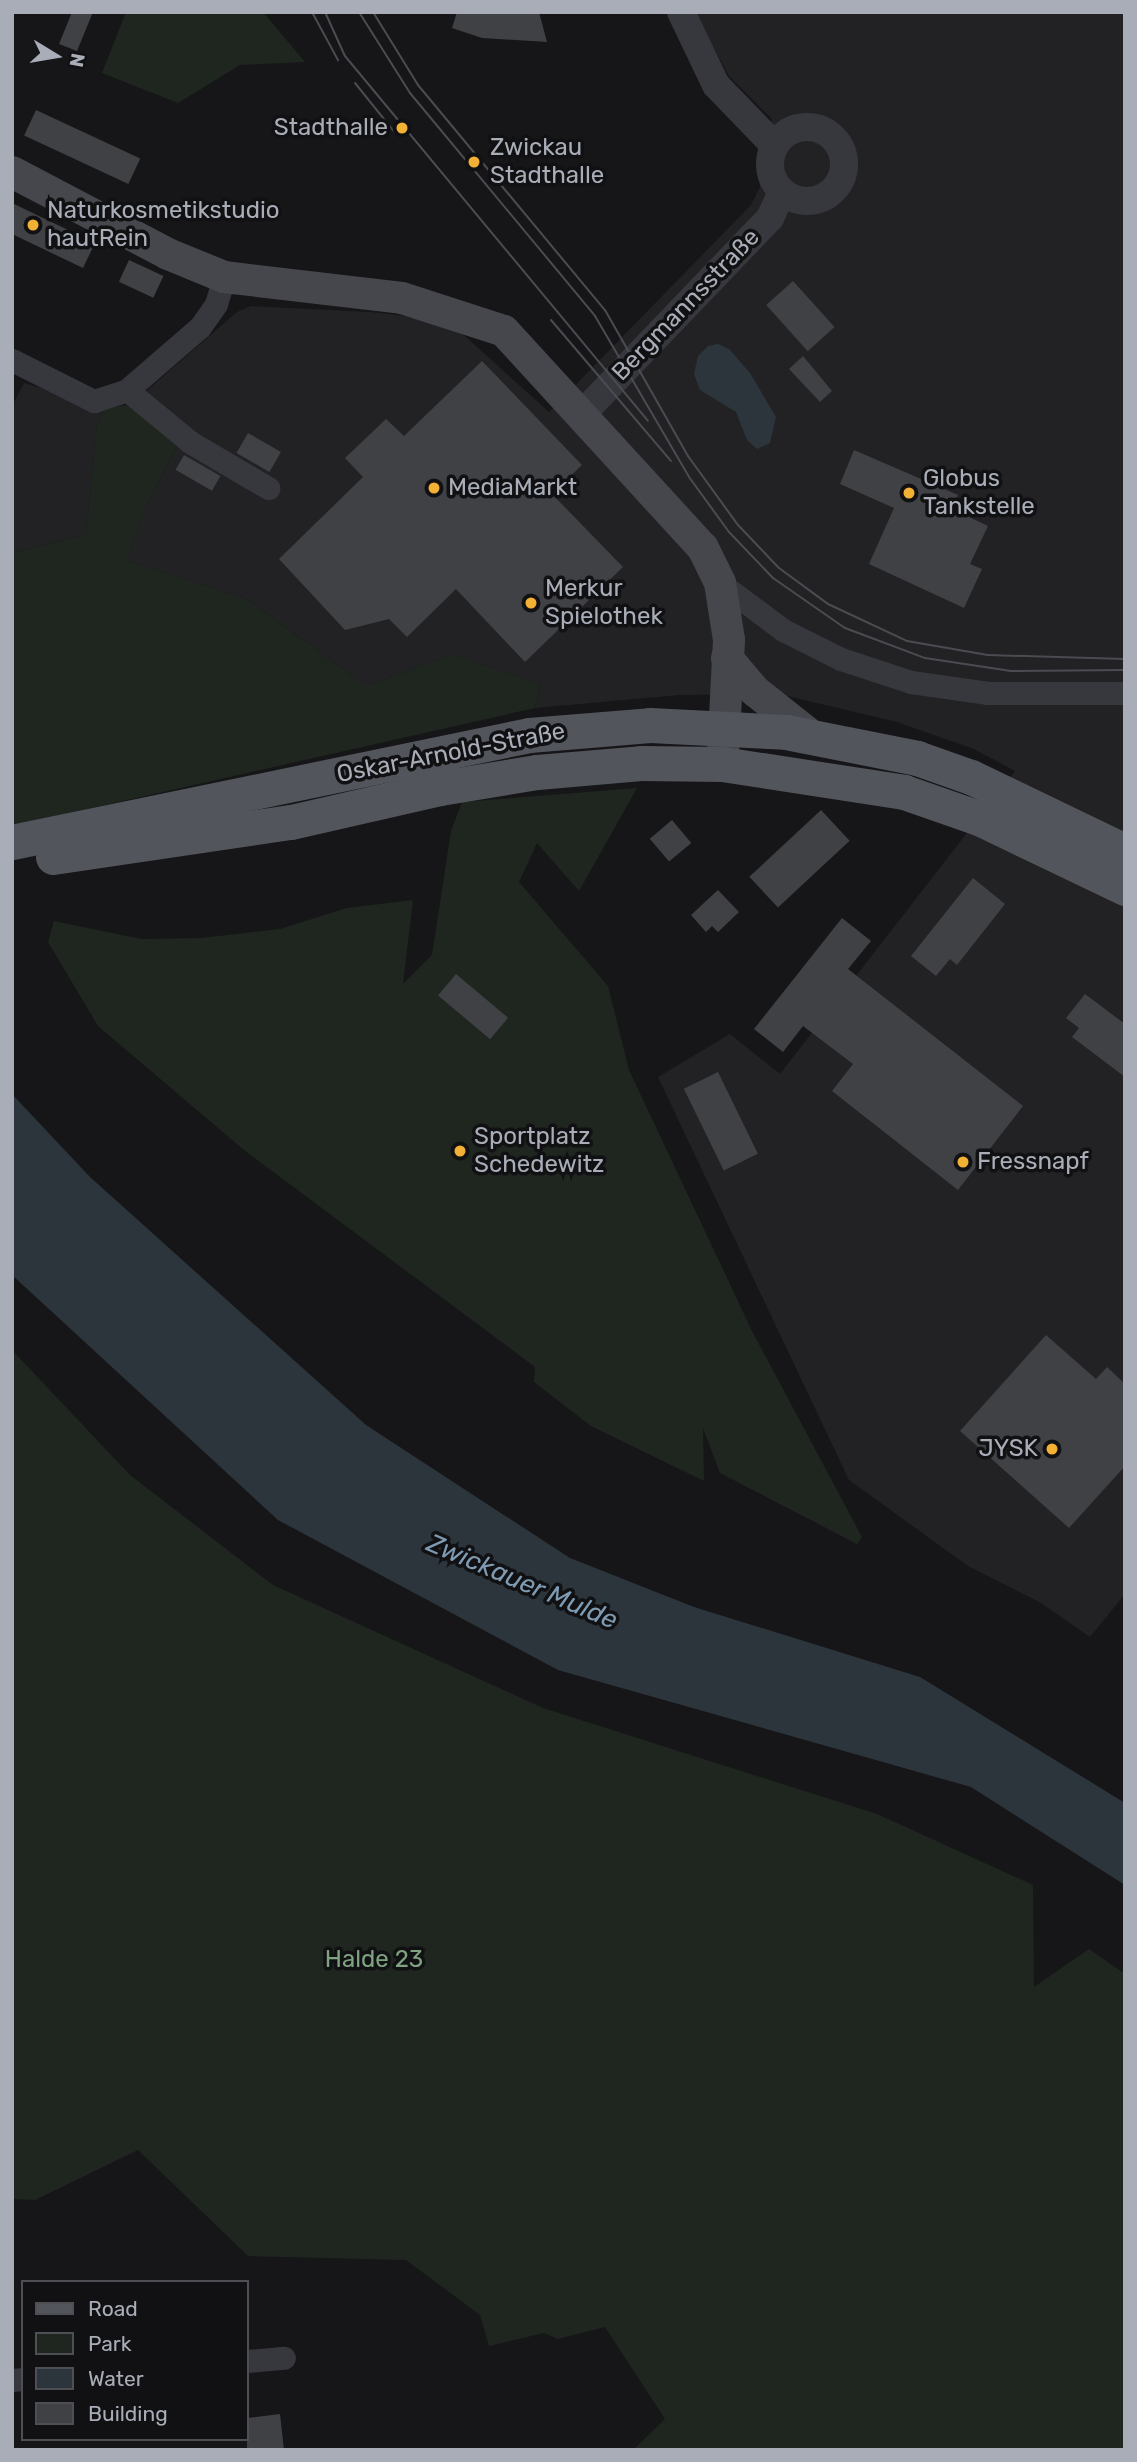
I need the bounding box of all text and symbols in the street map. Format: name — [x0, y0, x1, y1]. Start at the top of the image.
north arrow — [21, 21, 91, 91]
text: N — [65, 51, 90, 69]
place label: Stadthalle — [274, 114, 388, 142]
marker: Stadthalle — [394, 120, 410, 136]
place label: Zwickau Stadthalle — [490, 134, 604, 190]
marker: Zwickau Stadthalle — [464, 152, 484, 172]
place label: Naturkosmetikstudio hautRein — [47, 197, 280, 253]
marker: Naturkosmetikstudio hautRein — [25, 217, 41, 233]
street label: Bergmannsstraße — [606, 223, 766, 387]
place label: Globus Tankstelle — [923, 465, 1035, 521]
place label: MediaMarkt — [448, 474, 577, 502]
marker: MediaMarkt — [426, 480, 442, 496]
marker: Globus Tankstelle — [901, 485, 917, 501]
place label: Merkur Spielothek — [545, 575, 663, 631]
marker: Merkur Spielothek — [523, 595, 539, 611]
street label: Oskar-Arnold-Straße — [334, 717, 568, 789]
place label: Sportplatz Schedewitz — [474, 1123, 604, 1179]
marker: Sportplatz Schedewitz — [452, 1143, 468, 1159]
place label: Fressnapf — [977, 1148, 1089, 1176]
marker: Fressnapf — [955, 1154, 971, 1170]
place label: JYSK — [978, 1435, 1038, 1463]
marker: JYSK — [1044, 1441, 1060, 1457]
water label: Zwickauer Mulde — [422, 1528, 622, 1636]
park label: Halde 23 — [325, 1946, 423, 1974]
legend — [21, 2280, 248, 2441]
text: Road — [88, 2296, 138, 2321]
text: Park — [88, 2331, 132, 2356]
text: Water — [88, 2366, 144, 2391]
text: Building — [88, 2401, 168, 2426]

